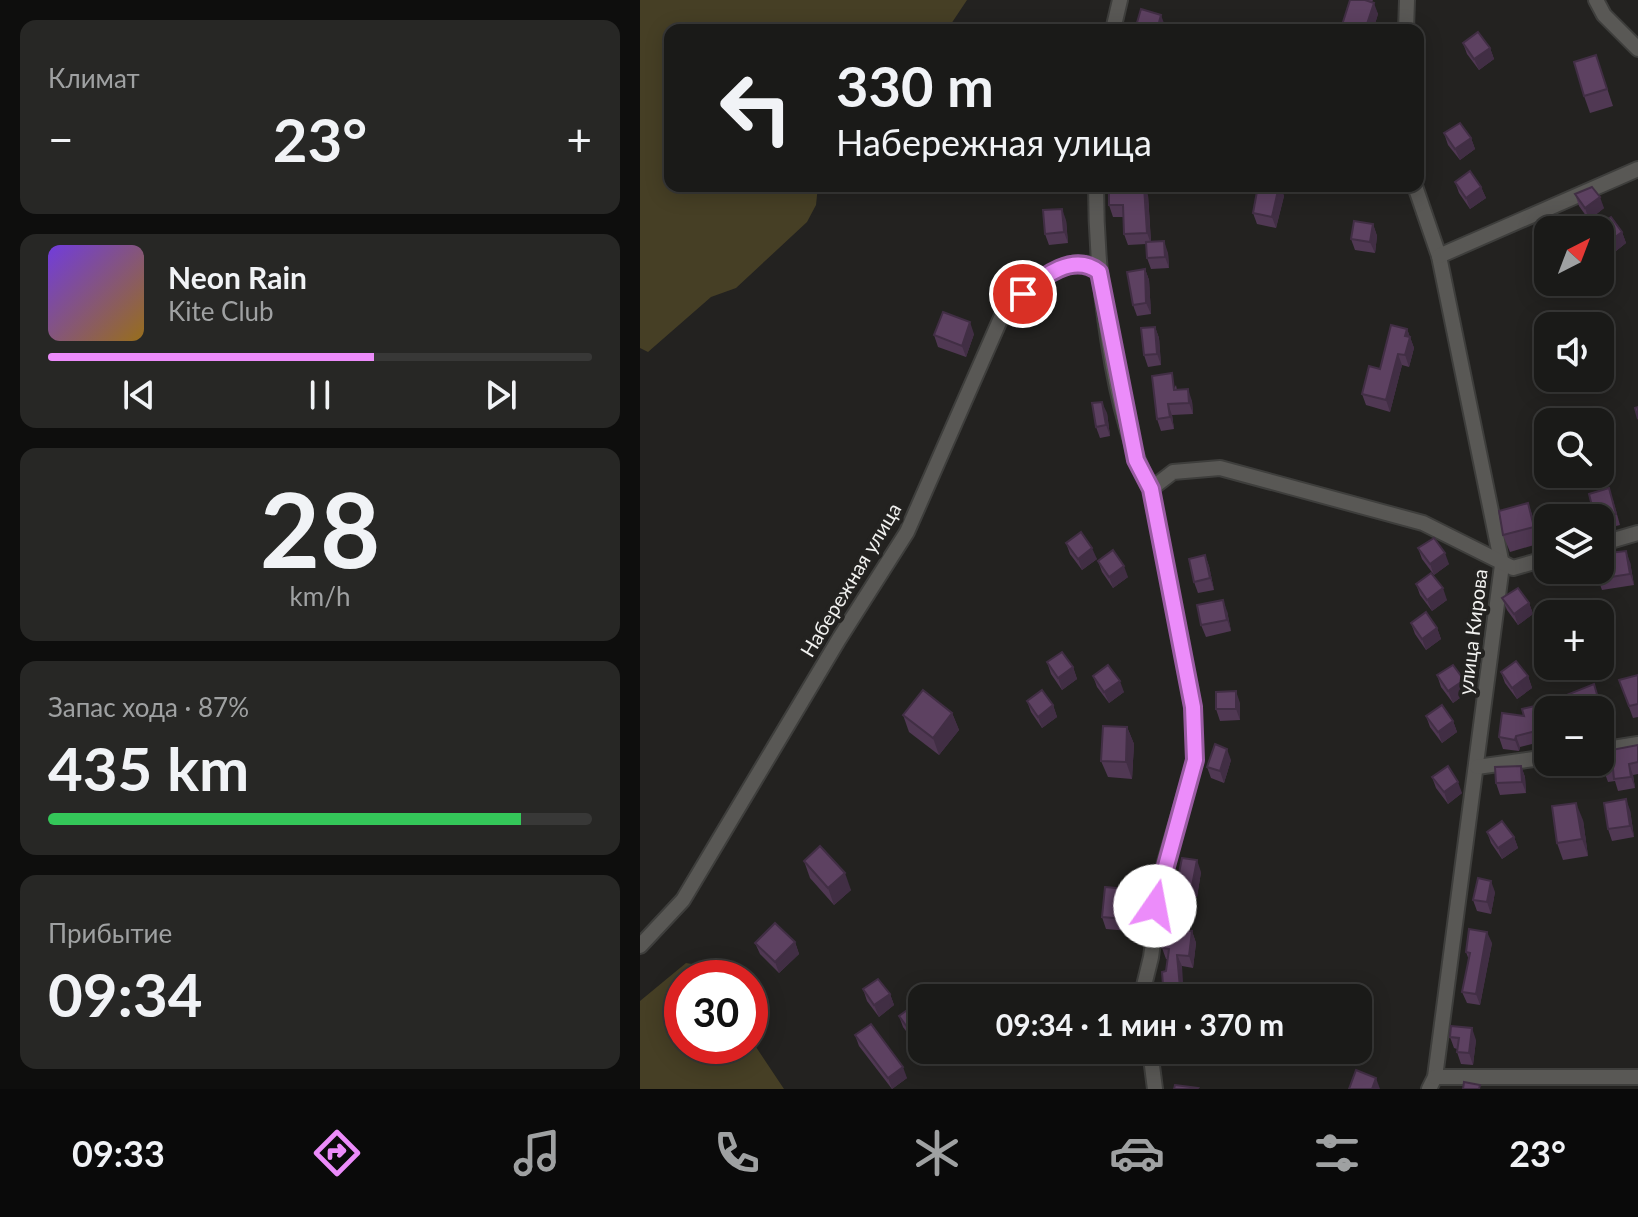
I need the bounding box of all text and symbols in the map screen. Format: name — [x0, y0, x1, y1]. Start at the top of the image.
text: 330 m — [836, 52, 994, 119]
icon: left — [704, 56, 808, 160]
text: Климат — [48, 62, 140, 94]
text: 23° — [273, 103, 367, 175]
text: − — [48, 113, 74, 165]
text: + — [566, 113, 592, 165]
text: Набережная улица — [836, 120, 1152, 164]
north arrow — [1534, 216, 1614, 296]
map controls — [1534, 216, 1614, 776]
text: Neon Rain — [168, 259, 307, 295]
pin — [989, 260, 1057, 328]
icon: arrive — [1001, 272, 1045, 316]
text: Kite Club — [168, 295, 274, 327]
button: sound — [1534, 312, 1614, 392]
icon: previous — [117, 373, 161, 417]
icon: pause — [298, 373, 342, 417]
icon: next — [479, 373, 523, 417]
button: search — [1534, 408, 1614, 488]
text: 28 — [260, 465, 380, 590]
street label: Набережная улица — [795, 498, 906, 661]
button: layers — [1534, 504, 1614, 584]
street label: улица Кирова — [1452, 567, 1492, 696]
text: km/h — [290, 580, 350, 612]
button: + — [1534, 600, 1614, 680]
text: Запас хода · 87% — [48, 691, 249, 723]
button: − — [1534, 696, 1614, 776]
text: 435 km — [48, 732, 249, 804]
position arrow — [1113, 864, 1197, 948]
text: Прибытие — [48, 917, 172, 949]
text: 09:34 — [48, 958, 203, 1030]
speed limit sign: 30 — [664, 960, 768, 1064]
text: 09:34 · 1 мин · 370 m — [996, 1006, 1284, 1042]
icon: directions — [309, 1125, 365, 1181]
icon: music — [509, 1125, 565, 1181]
icon: phone — [709, 1125, 765, 1181]
icon: climate — [909, 1125, 965, 1181]
icon: car — [1109, 1125, 1165, 1181]
icon: filters — [1309, 1125, 1365, 1181]
text: 09:33 — [72, 1131, 165, 1175]
text: 23° — [1509, 1131, 1566, 1175]

